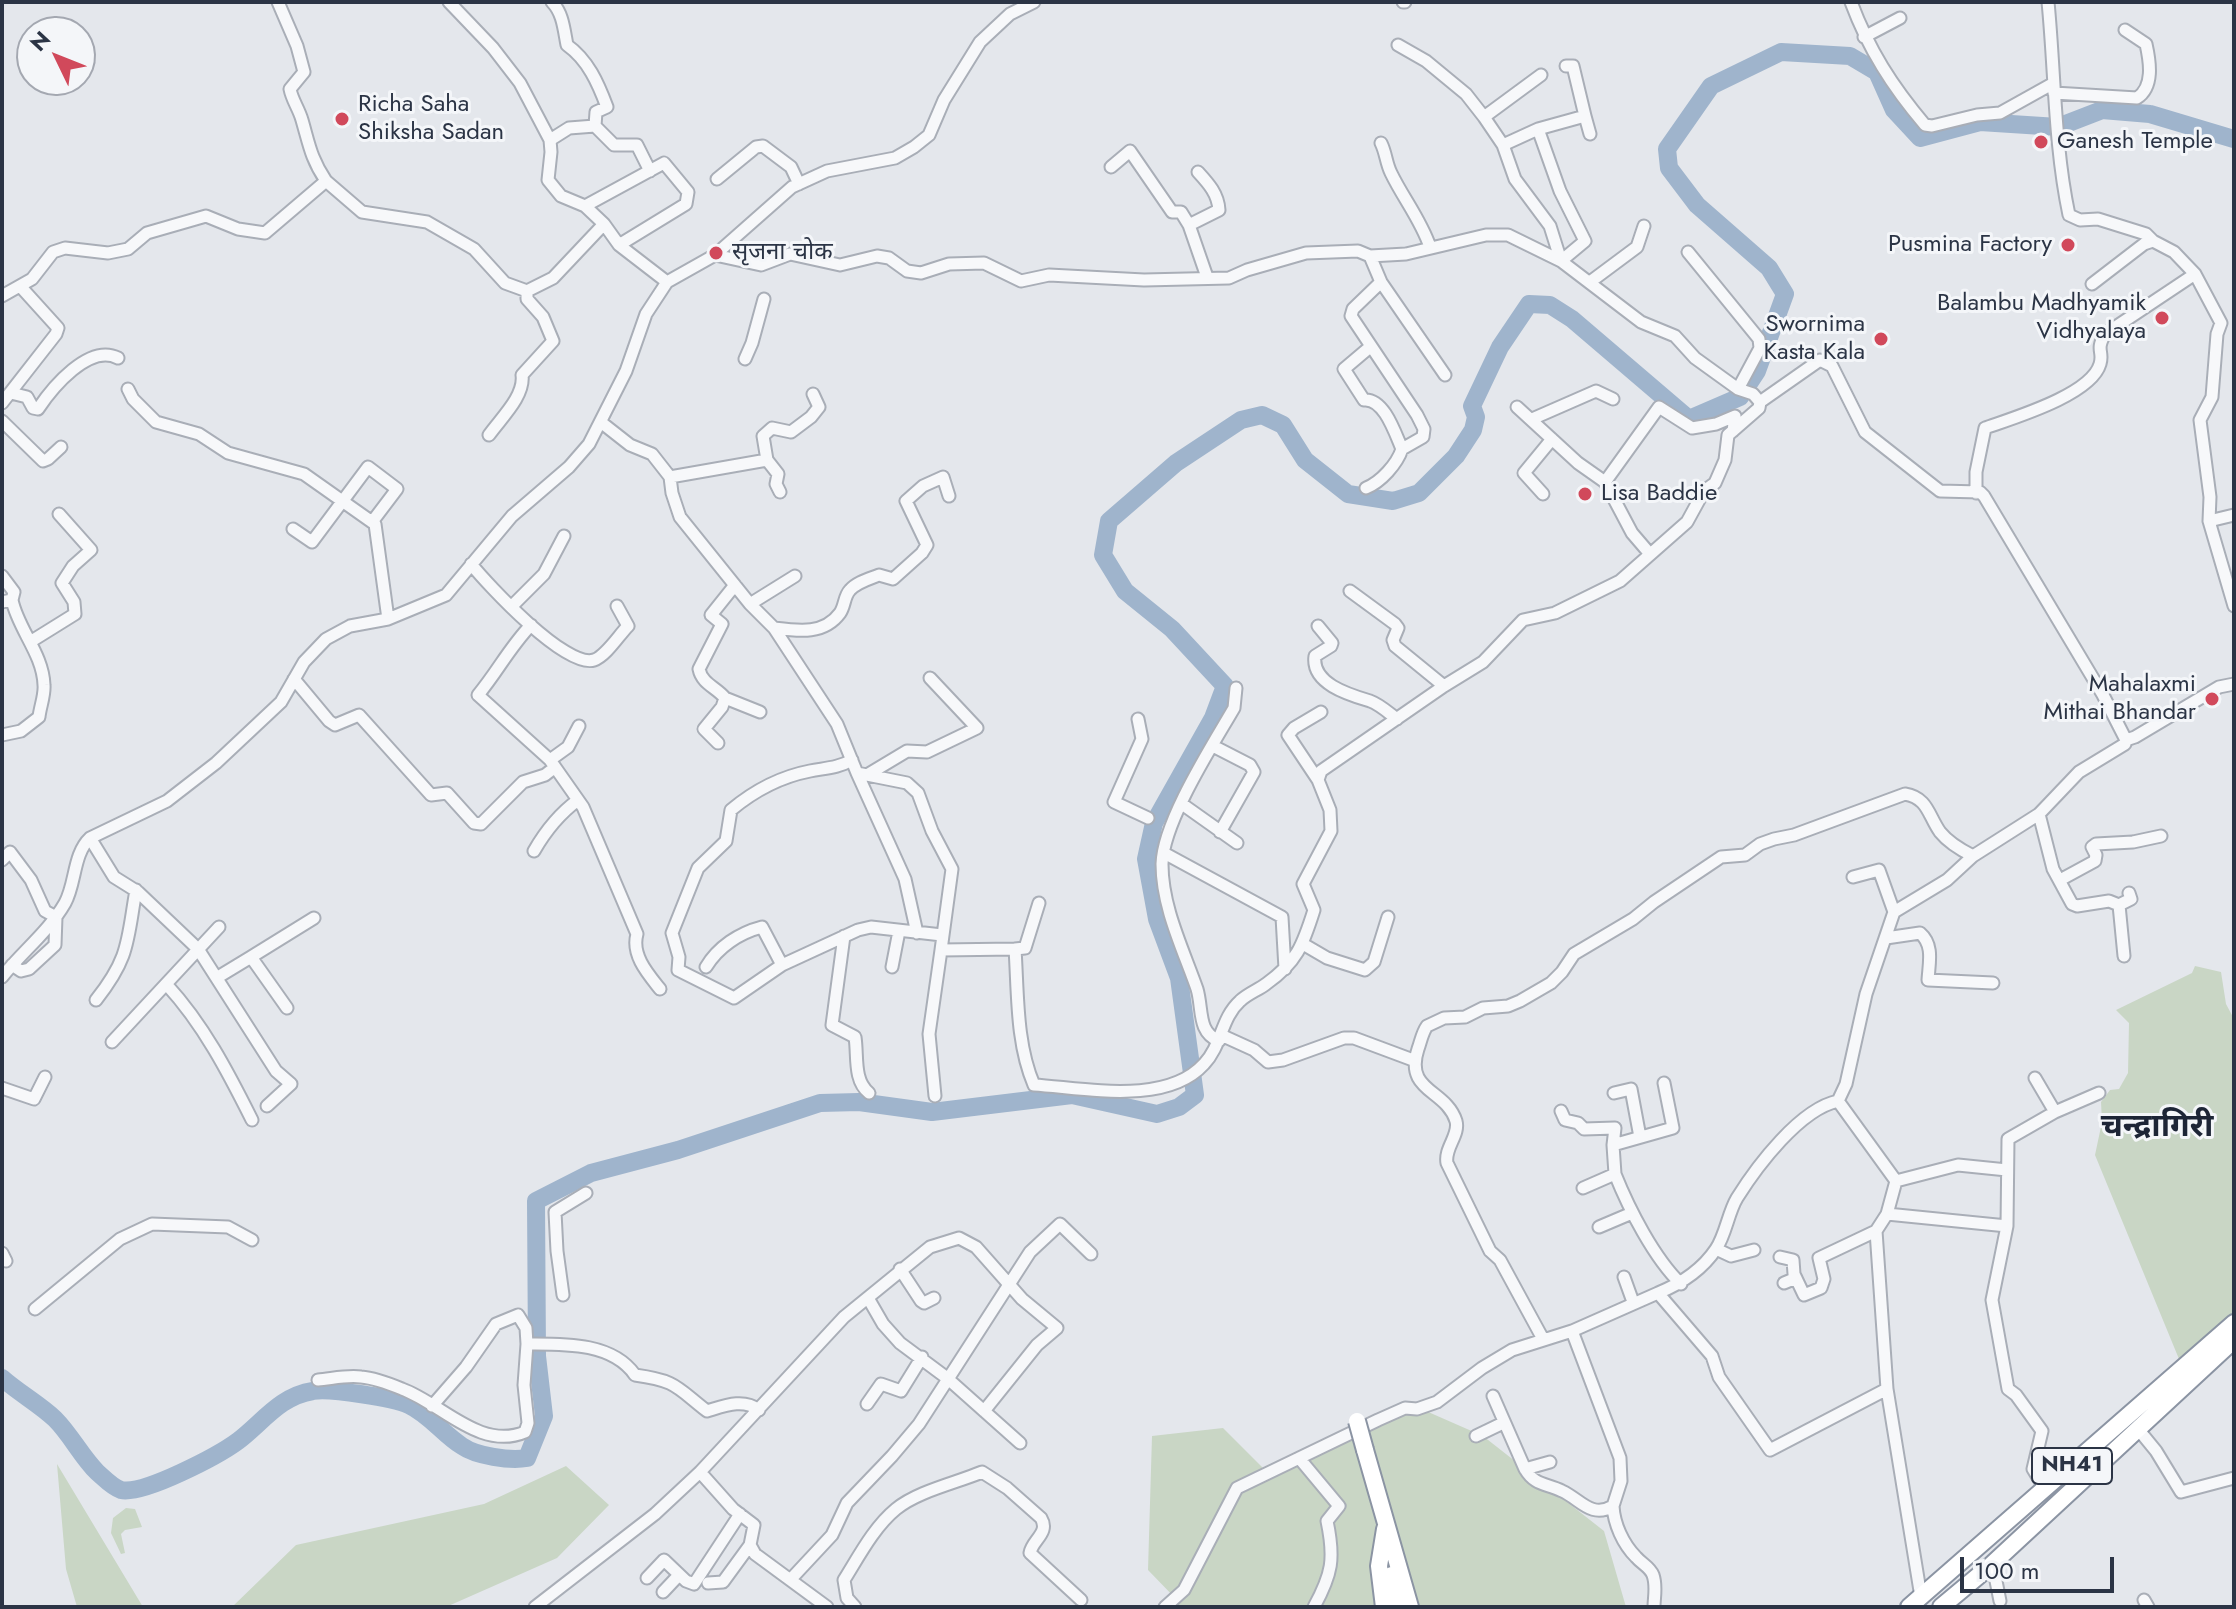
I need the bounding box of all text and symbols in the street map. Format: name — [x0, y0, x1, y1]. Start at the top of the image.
north arrow — [16, 16, 96, 96]
text: N — [22, 24, 58, 58]
place label: Richa Saha Shiksha Sadan — [358, 91, 504, 147]
marker: Richa Saha Shiksha Sadan — [333, 110, 351, 128]
place label: Ganesh Temple — [2057, 128, 2213, 156]
marker: Ganesh Temple — [2032, 133, 2050, 151]
place label: Pusmina Factory — [1888, 231, 2052, 259]
marker: Pusmina Factory — [2059, 236, 2077, 254]
place label: सृजना चोक — [732, 239, 833, 267]
marker: सृजना चोक — [707, 244, 725, 262]
place label: Balambu Madhyamik Vidhyalaya — [1937, 290, 2146, 346]
marker: Balambu Madhyamik Vidhyalaya — [2153, 309, 2171, 327]
place label: Swornima Kasta Kala — [1764, 311, 1865, 367]
marker: Swornima Kasta Kala — [1872, 330, 1890, 348]
place label: Lisa Baddie — [1601, 480, 1717, 508]
marker: Lisa Baddie — [1576, 485, 1594, 503]
place label: Mahalaxmi Mithai Bhandar — [2043, 671, 2196, 727]
marker: Mahalaxmi Mithai Bhandar — [2203, 690, 2221, 708]
district label: चन्द्रागिरी — [2101, 1109, 2213, 1147]
road number: NH41 — [2032, 1448, 2112, 1484]
scale bar — [1964, 1541, 2118, 1591]
text: 100 m — [1974, 1553, 2040, 1588]

